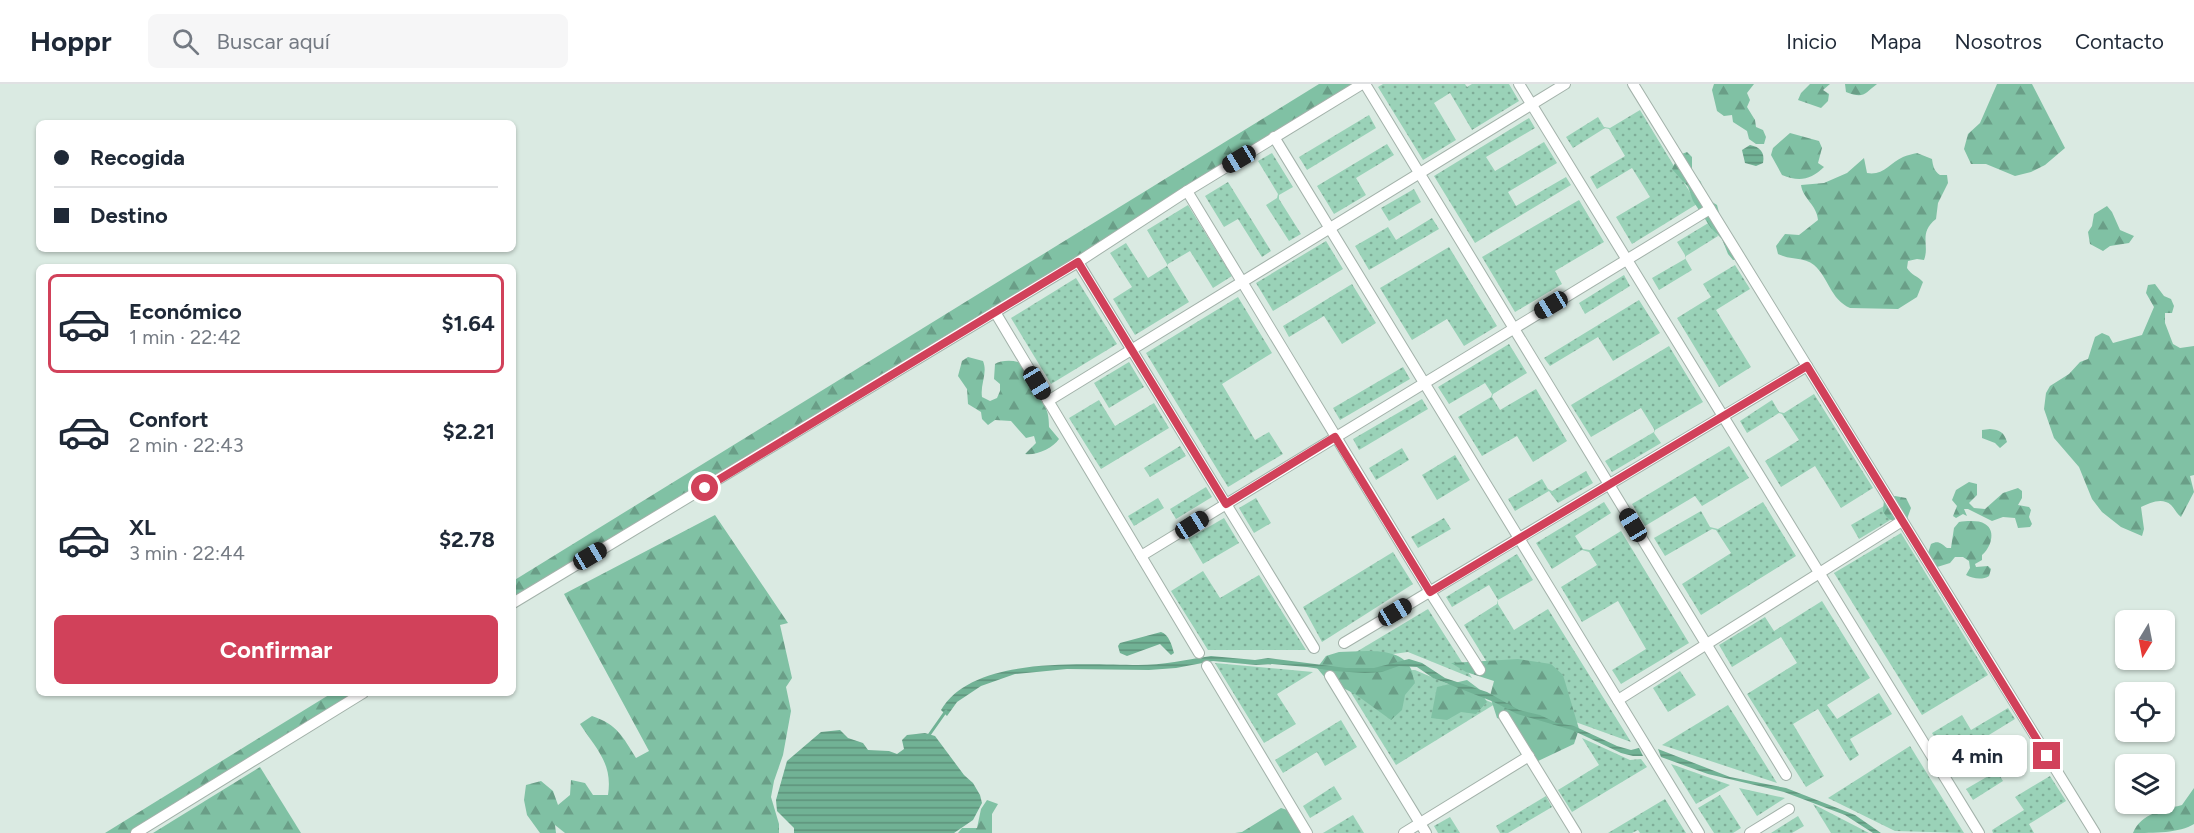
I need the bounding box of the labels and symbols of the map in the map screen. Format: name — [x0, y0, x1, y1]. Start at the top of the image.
car — [1219, 142, 1259, 176]
car — [1531, 288, 1571, 322]
car — [1020, 363, 1054, 403]
route start — [691, 474, 718, 501]
car — [1616, 505, 1650, 545]
car — [1172, 508, 1212, 542]
car — [570, 539, 610, 573]
car — [1375, 595, 1415, 629]
north arrow — [2115, 610, 2175, 670]
callout: 4 min — [1927, 735, 2026, 777]
route end — [2033, 742, 2060, 769]

